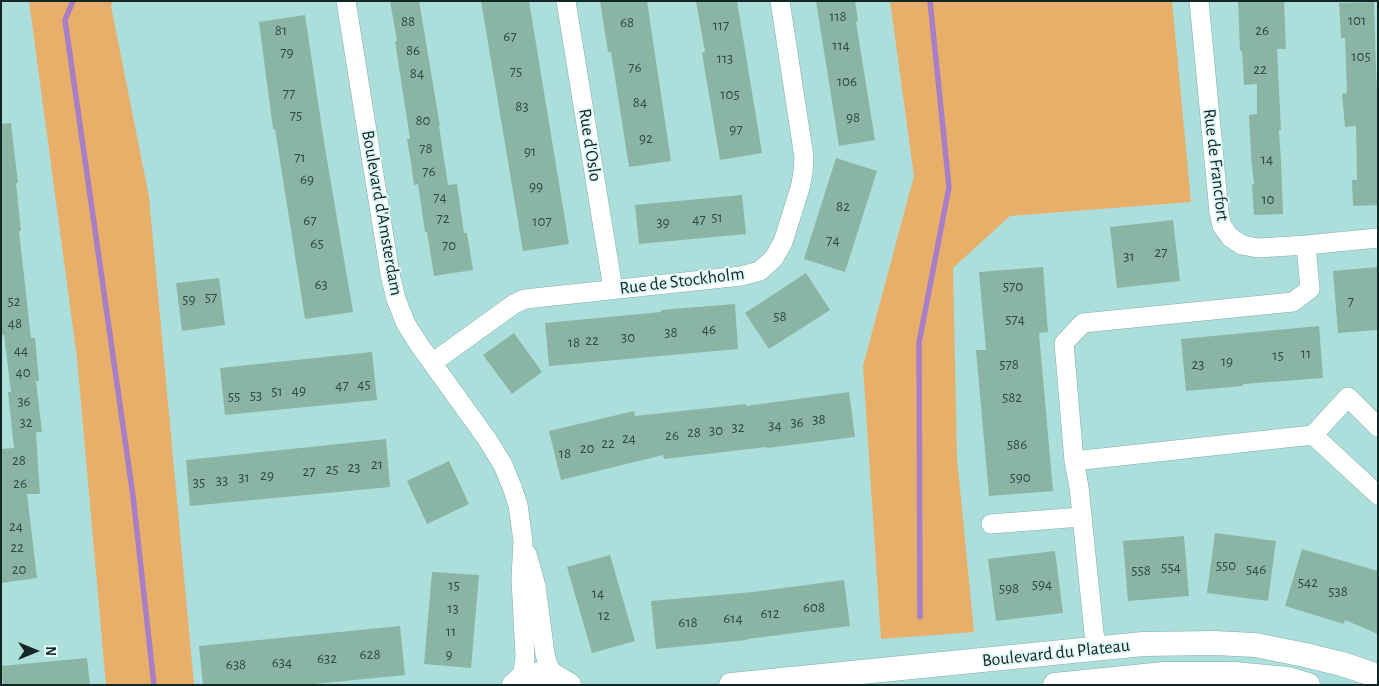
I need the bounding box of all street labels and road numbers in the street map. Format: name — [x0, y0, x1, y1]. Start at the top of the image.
street label: Rue d'Oslo — [574, 107, 606, 183]
street label: Rue de Francfort — [1198, 108, 1234, 222]
street label: Boulevard d'Amsterdam — [357, 129, 407, 297]
street label: Rue de Stockholm — [618, 263, 746, 299]
street label: Boulevard du Plateau — [981, 634, 1131, 672]

